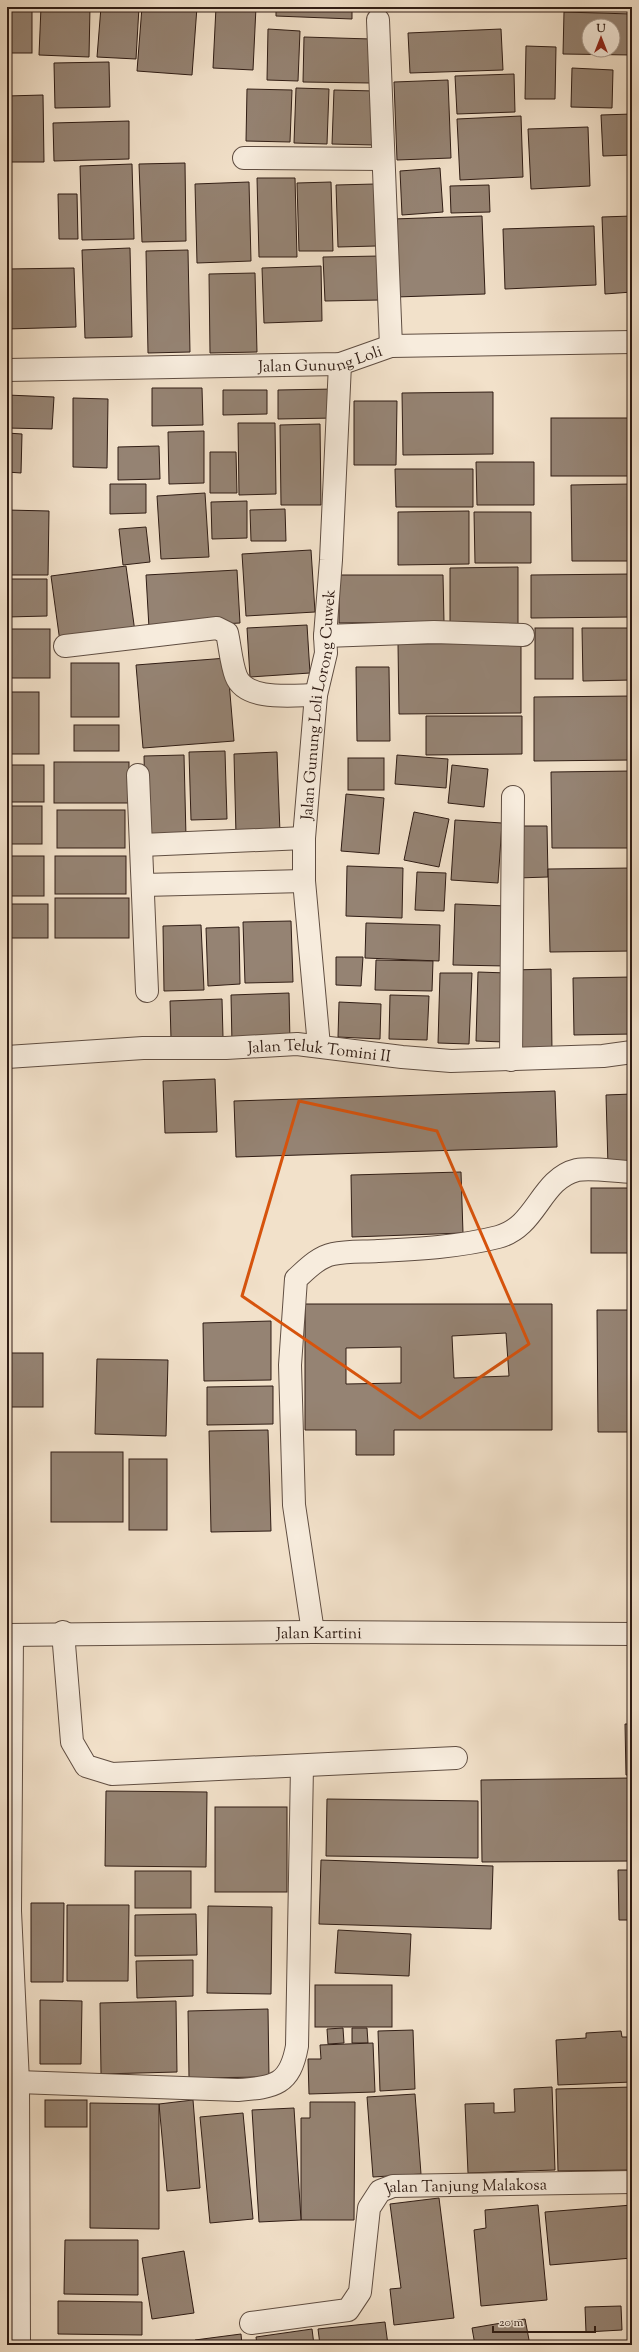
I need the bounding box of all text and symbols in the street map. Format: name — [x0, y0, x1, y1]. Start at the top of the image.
north arrow — [581, 18, 621, 58]
text: U — [596, 21, 606, 37]
street label: Jalan Gunung Loli — [257, 341, 386, 379]
street label: Jalan Gunung Loli Lorong Cuwek — [296, 588, 343, 822]
street label: Jalan Teluk Tomini II — [246, 1035, 392, 1070]
street label: Jalan Kartini — [275, 1623, 362, 1646]
street label: Jalan Tanjung Malakosa — [381, 2174, 548, 2202]
scale bar — [493, 2308, 595, 2334]
text: 20 m — [499, 2314, 524, 2332]

